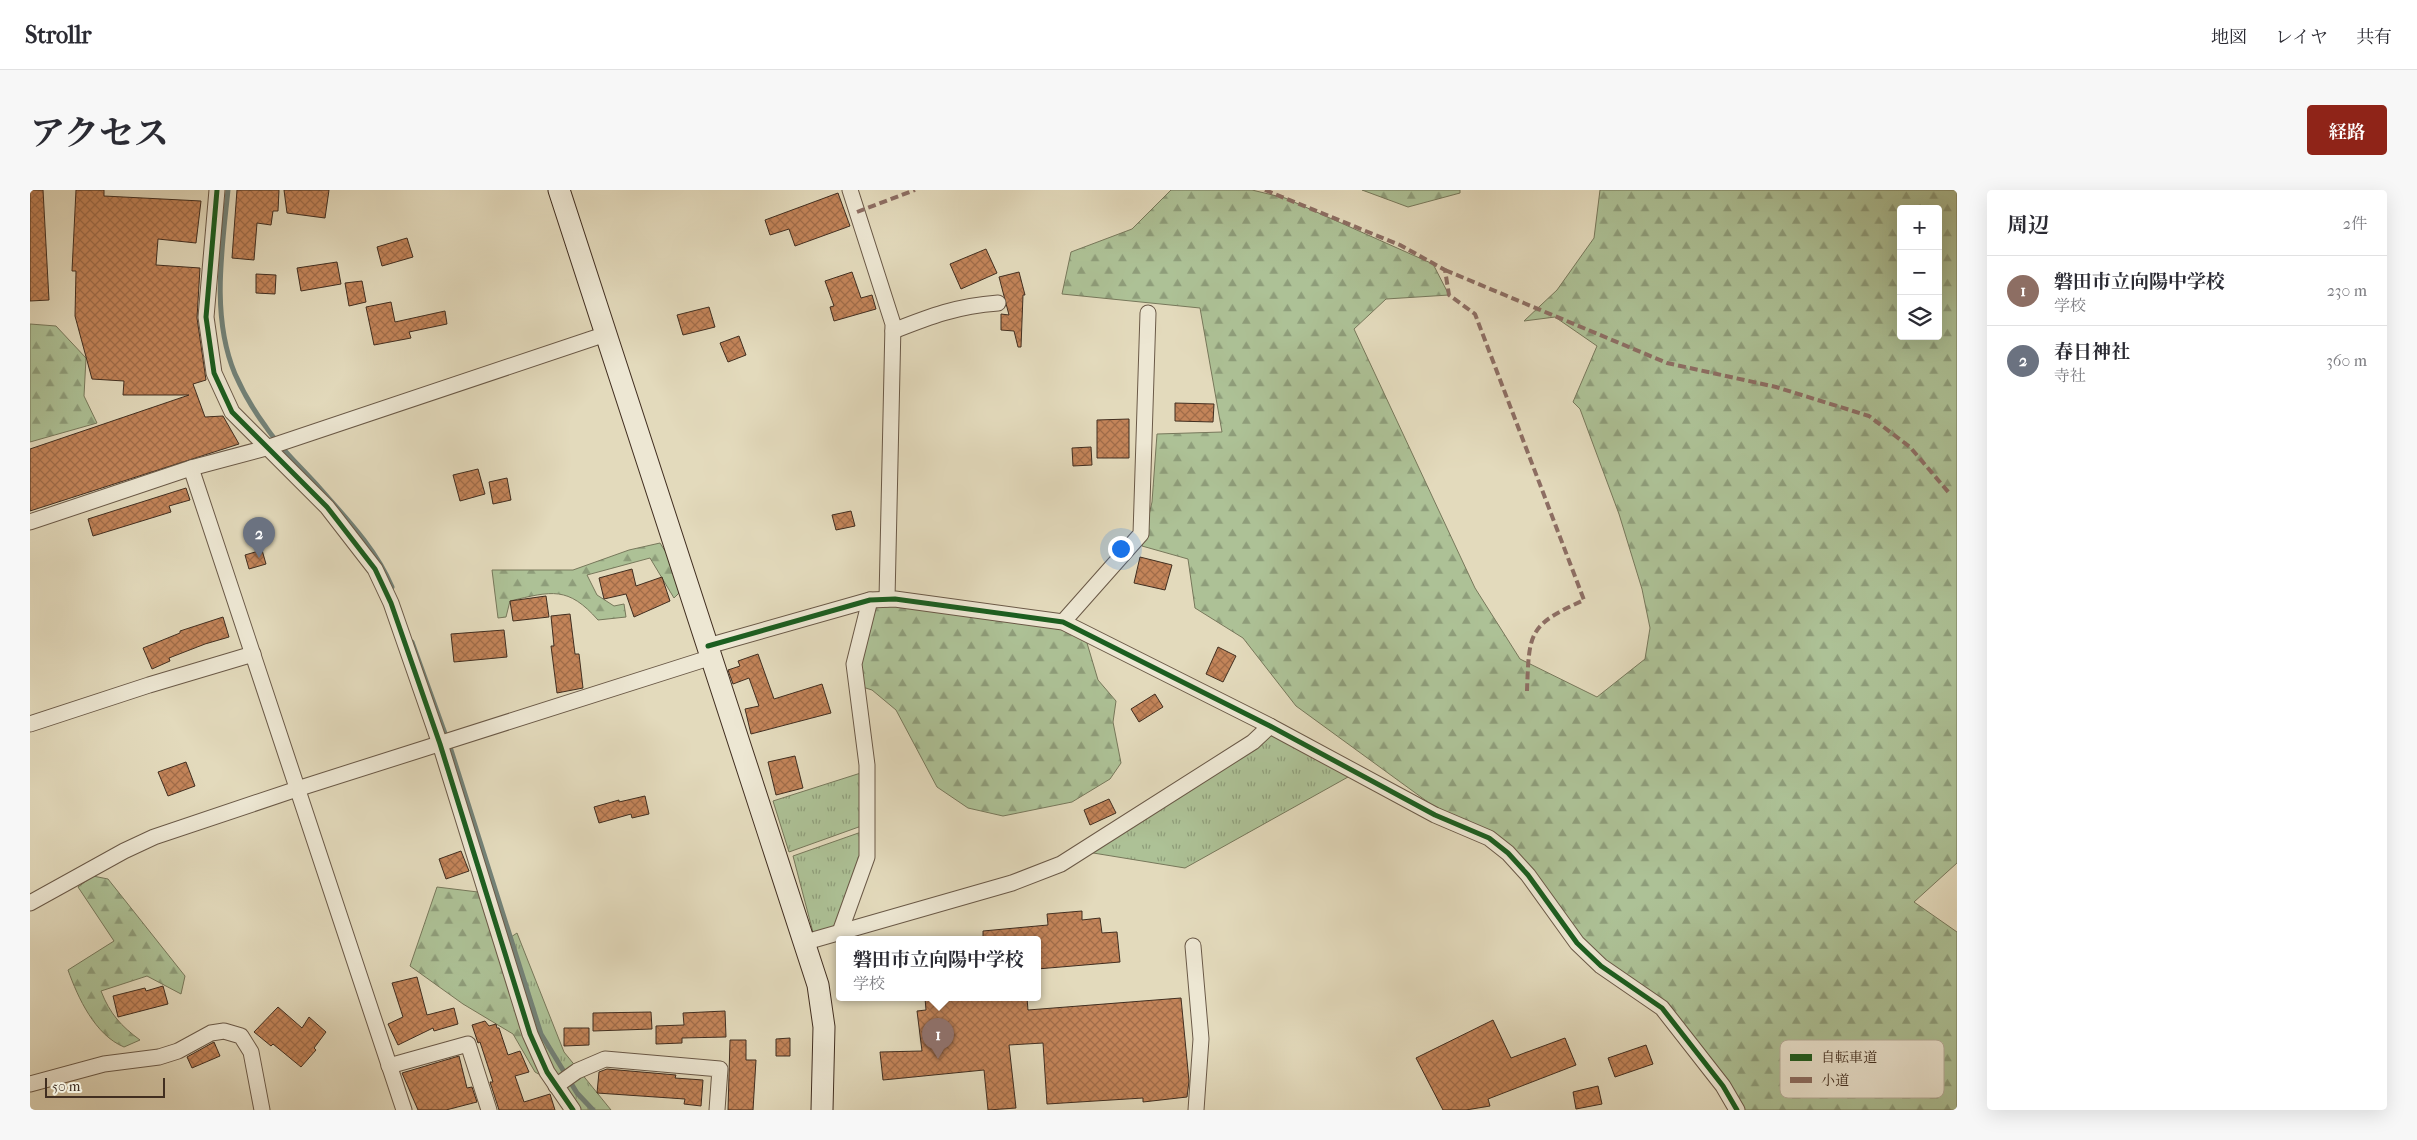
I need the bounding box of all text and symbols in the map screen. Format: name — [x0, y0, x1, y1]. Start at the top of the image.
text: Strollr — [25, 21, 92, 49]
text: 地図 — [2211, 27, 2247, 48]
text: レイヤ — [2275, 27, 2328, 48]
text: 共有 — [2356, 27, 2392, 48]
button: 経路 — [2307, 105, 2387, 155]
text: アクセス — [30, 113, 169, 154]
map controls — [1897, 205, 1942, 340]
button: + — [1897, 205, 1942, 250]
text: 周辺 — [2007, 213, 2049, 237]
text: 2件 — [2343, 214, 2367, 233]
button: − — [1897, 250, 1942, 295]
text: 磐田市立向陽中学校 — [2054, 271, 2225, 293]
text: 1 — [2020, 281, 2026, 300]
text: 230 m — [2327, 281, 2367, 300]
button: layers — [1897, 295, 1942, 340]
text: 学校 — [2054, 296, 2086, 315]
text: 春日神社 — [2054, 341, 2130, 363]
text: 2 — [2019, 351, 2027, 370]
text: 360 m — [2326, 351, 2367, 370]
text: 寺社 — [2054, 366, 2086, 385]
pin: 2 — [243, 517, 275, 558]
your location — [1108, 536, 1134, 562]
popup — [836, 936, 1041, 1001]
text: 磐田市立向陽中学校 — [853, 949, 1024, 971]
text: 学校 — [853, 974, 885, 993]
pin: 1 — [922, 1018, 954, 1059]
legend — [1780, 1040, 1944, 1098]
text: 自転車道 — [1821, 1049, 1877, 1066]
text: 小道 — [1821, 1072, 1849, 1089]
scale bar — [45, 1075, 165, 1098]
text: 50 m — [52, 1078, 80, 1095]

